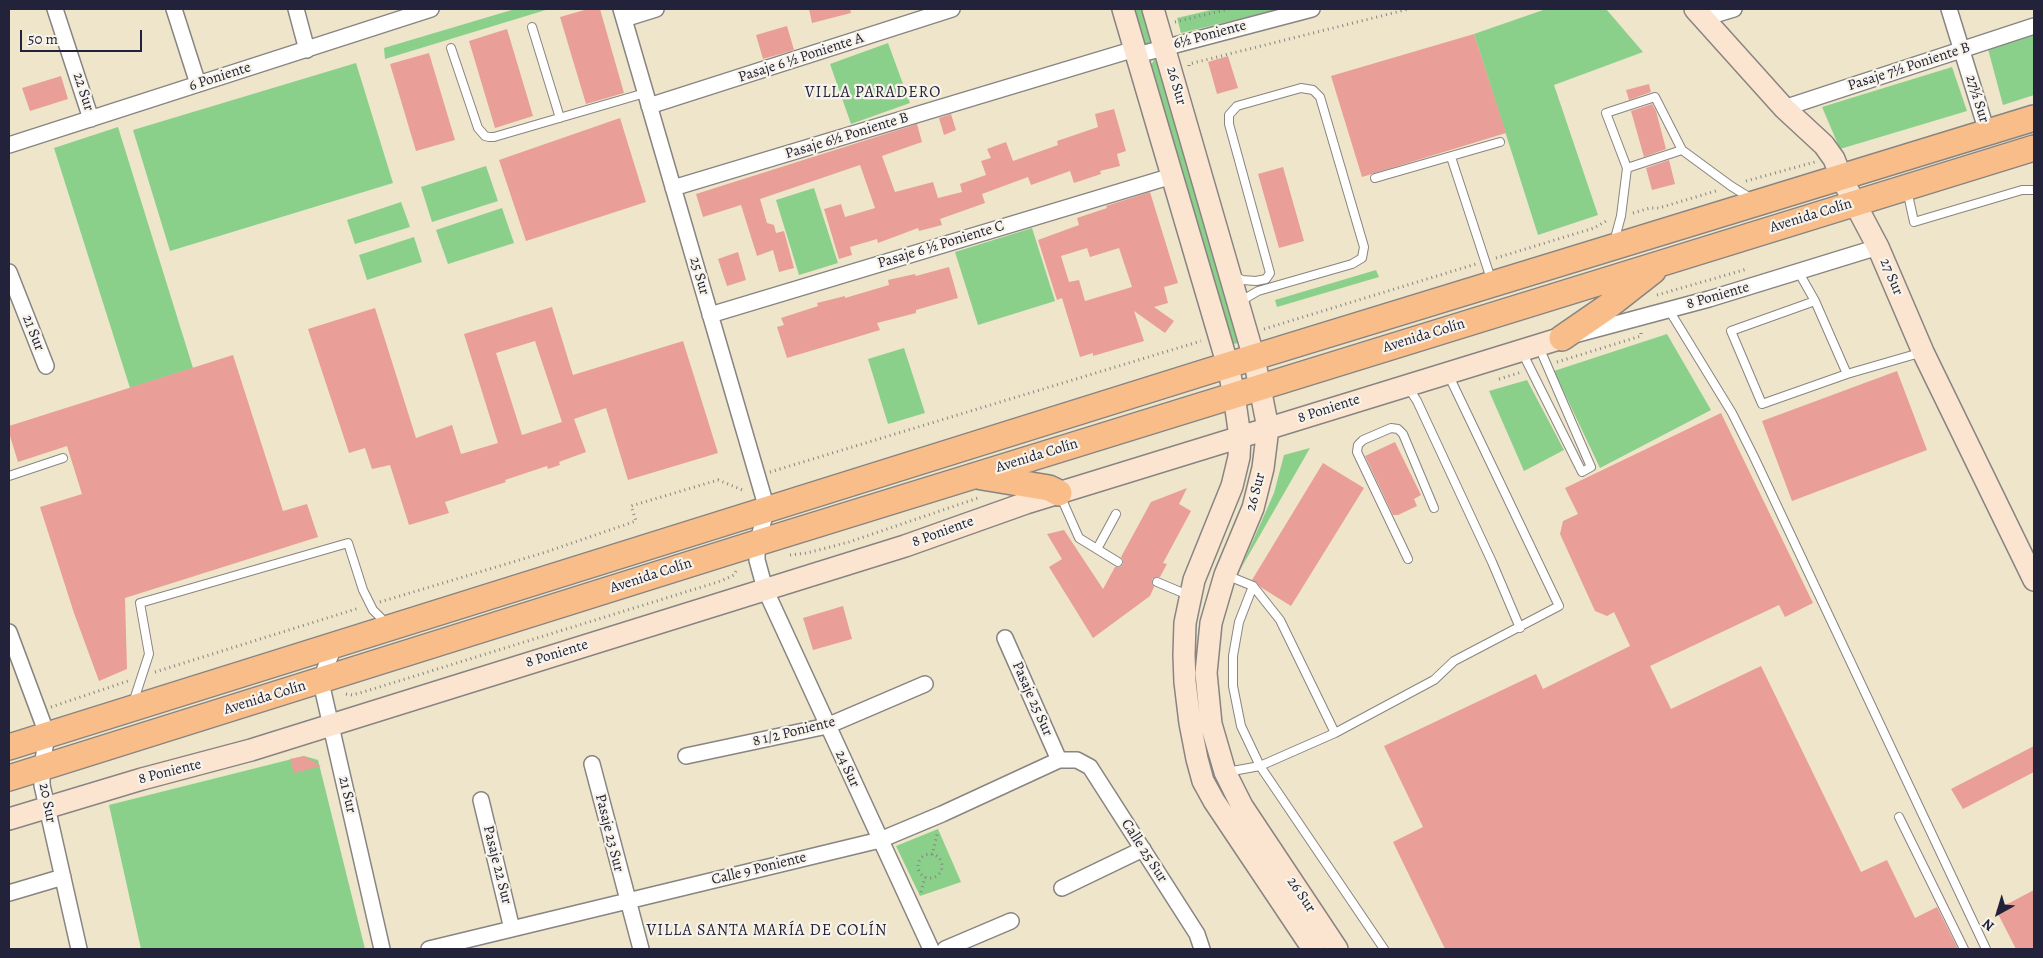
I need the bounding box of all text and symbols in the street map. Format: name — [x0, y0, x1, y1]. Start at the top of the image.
street label: 6½ Poniente — [1172, 17, 1248, 53]
scale bar — [22, 20, 145, 52]
text: 50 m — [28, 29, 58, 49]
street label: Pasaje 6 ½ Poniente A — [736, 29, 866, 87]
street label: Pasaje 7½ Poniente B — [1846, 39, 1972, 95]
street label: 6 Poniente — [187, 59, 253, 95]
street label: 26 Sur — [1162, 65, 1190, 107]
street label: 22 Sur — [68, 71, 98, 113]
street label: 27½ Sur — [1961, 73, 1993, 125]
district label: VILLA PARADERO — [803, 83, 943, 103]
street label: Pasaje 6½ Poniente B — [783, 109, 911, 163]
street label: Avenida Colín — [1768, 195, 1854, 237]
street label: Pasaje 6 ½ Poniente C — [876, 217, 1006, 273]
street label: 25 Sur — [685, 255, 713, 297]
street label: 27 Sur — [1875, 256, 1907, 298]
street label: 8 Poniente — [1685, 278, 1751, 314]
street label: 21 Sur — [18, 312, 48, 354]
street label: Avenida Colín — [1381, 315, 1467, 357]
street label: 8 Poniente — [1296, 390, 1362, 428]
street label: Avenida Colín — [994, 435, 1080, 477]
street label: 26 Sur — [1242, 471, 1270, 513]
street label: 8 Poniente — [910, 513, 976, 551]
street label: Avenida Colín — [608, 554, 694, 598]
street label: 8 Poniente — [524, 636, 590, 672]
street label: Pasaje 25 Sur — [1008, 659, 1056, 739]
street label: Avenida Colín — [222, 677, 308, 719]
street label: 8 1/2 Poniente — [751, 713, 837, 751]
street label: 24 Sur — [831, 748, 863, 790]
street label: 8 Poniente — [137, 755, 203, 789]
street label: 21 Sur — [334, 775, 360, 815]
street label: 20 Sur — [34, 782, 60, 824]
street label: Pasaje 23 Sur — [591, 792, 627, 874]
street label: Calle 25 Sur — [1117, 816, 1171, 886]
street label: Pasaje 22 Sur — [479, 824, 515, 906]
street label: Calle 9 Poniente — [710, 848, 808, 890]
street label: 26 Sur — [1283, 874, 1319, 916]
north arrow — [1973, 888, 2023, 938]
text: N — [1978, 914, 1998, 936]
district label: VILLA SANTA MARÍA DE COLÍN — [643, 921, 891, 941]

